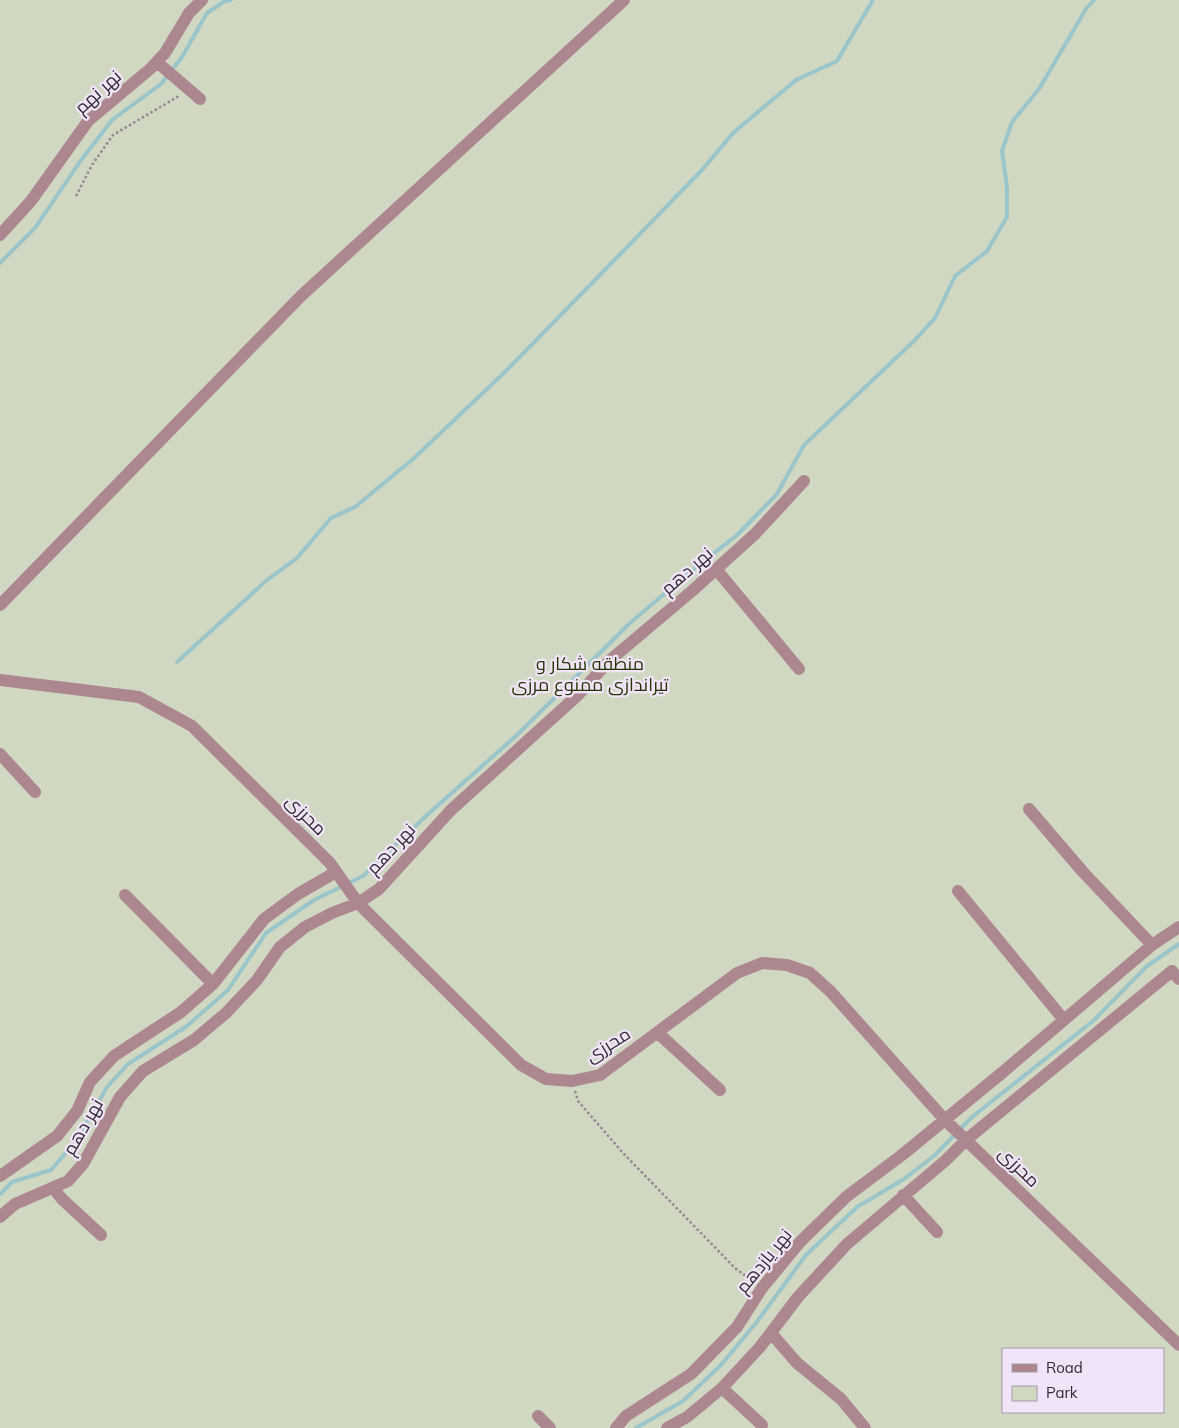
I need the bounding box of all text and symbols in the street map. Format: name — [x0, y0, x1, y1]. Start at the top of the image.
street label: نهر نهم — [69, 65, 127, 119]
street label: نهر دهم — [656, 542, 718, 600]
park label: منطقه شکار و تیراندازی ممنوع مرزی — [511, 652, 669, 697]
street label: محرزی — [281, 789, 332, 840]
street label: نهر دهم — [361, 818, 421, 880]
street label: محرزی — [581, 1022, 634, 1067]
street label: نهر دهم — [57, 1094, 109, 1160]
street label: محرزی — [994, 1141, 1045, 1192]
street label: نهر یازدهم — [731, 1224, 797, 1298]
legend — [1002, 1348, 1164, 1413]
text: Road — [1046, 1358, 1083, 1377]
text: Park — [1046, 1383, 1078, 1402]

